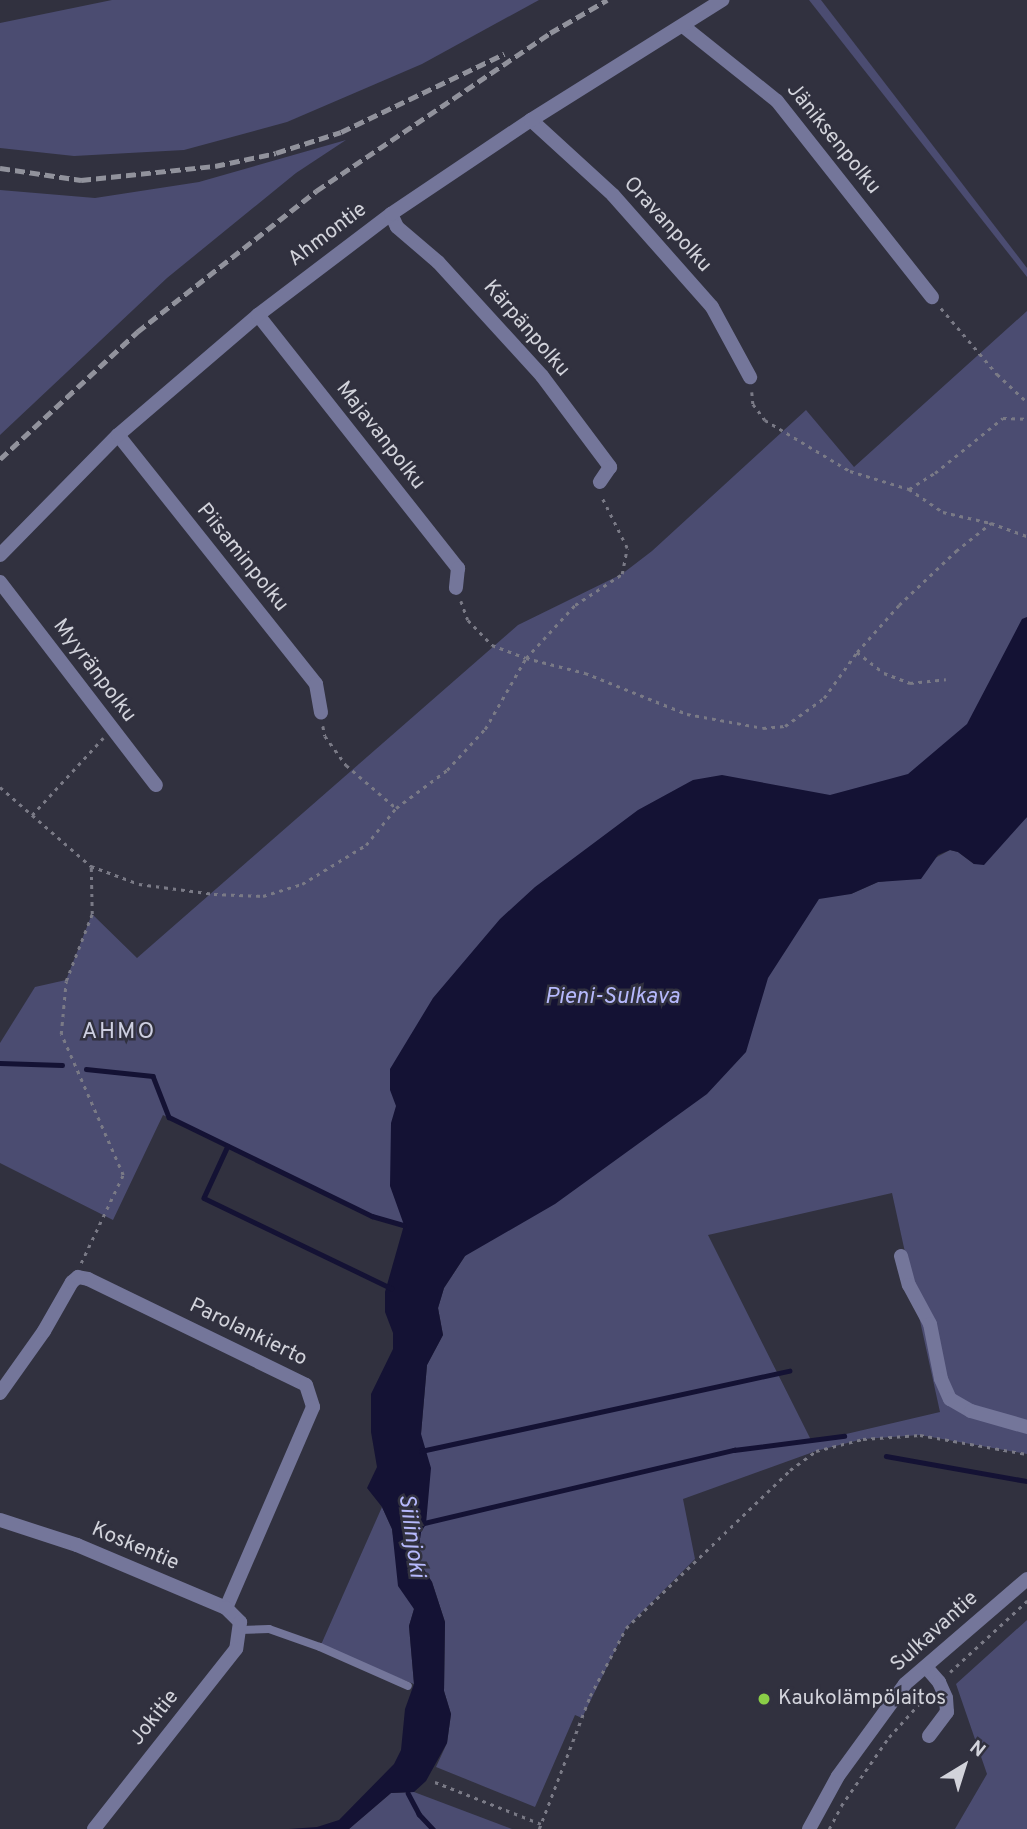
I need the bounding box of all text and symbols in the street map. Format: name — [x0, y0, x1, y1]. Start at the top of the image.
street label: Jäniksenpolku — [781, 78, 885, 200]
street label: Oravanpolku — [617, 172, 717, 278]
street label: Ahmontie — [284, 197, 372, 273]
street label: Kärpänpolku — [477, 276, 575, 382]
street label: Majavanpolku — [330, 377, 430, 495]
street label: Piisaminpolku — [191, 499, 293, 617]
street label: Myyränpolku — [47, 614, 141, 728]
water label: Pieni-Sulkava — [544, 984, 680, 1012]
district label: AHMO — [82, 1019, 156, 1047]
street label: Parolankierto — [185, 1294, 311, 1372]
water label: Siilinjoki — [390, 1492, 430, 1580]
street label: Koskentie — [88, 1517, 182, 1577]
street label: Sulkavantie — [886, 1586, 984, 1678]
street label: Jokitie — [125, 1685, 185, 1751]
place label: Kaukolämpölaitos — [778, 1686, 946, 1712]
marker: Kaukolämpölaitos — [756, 1691, 772, 1707]
north arrow — [929, 1731, 999, 1801]
text: N — [964, 1736, 990, 1763]

